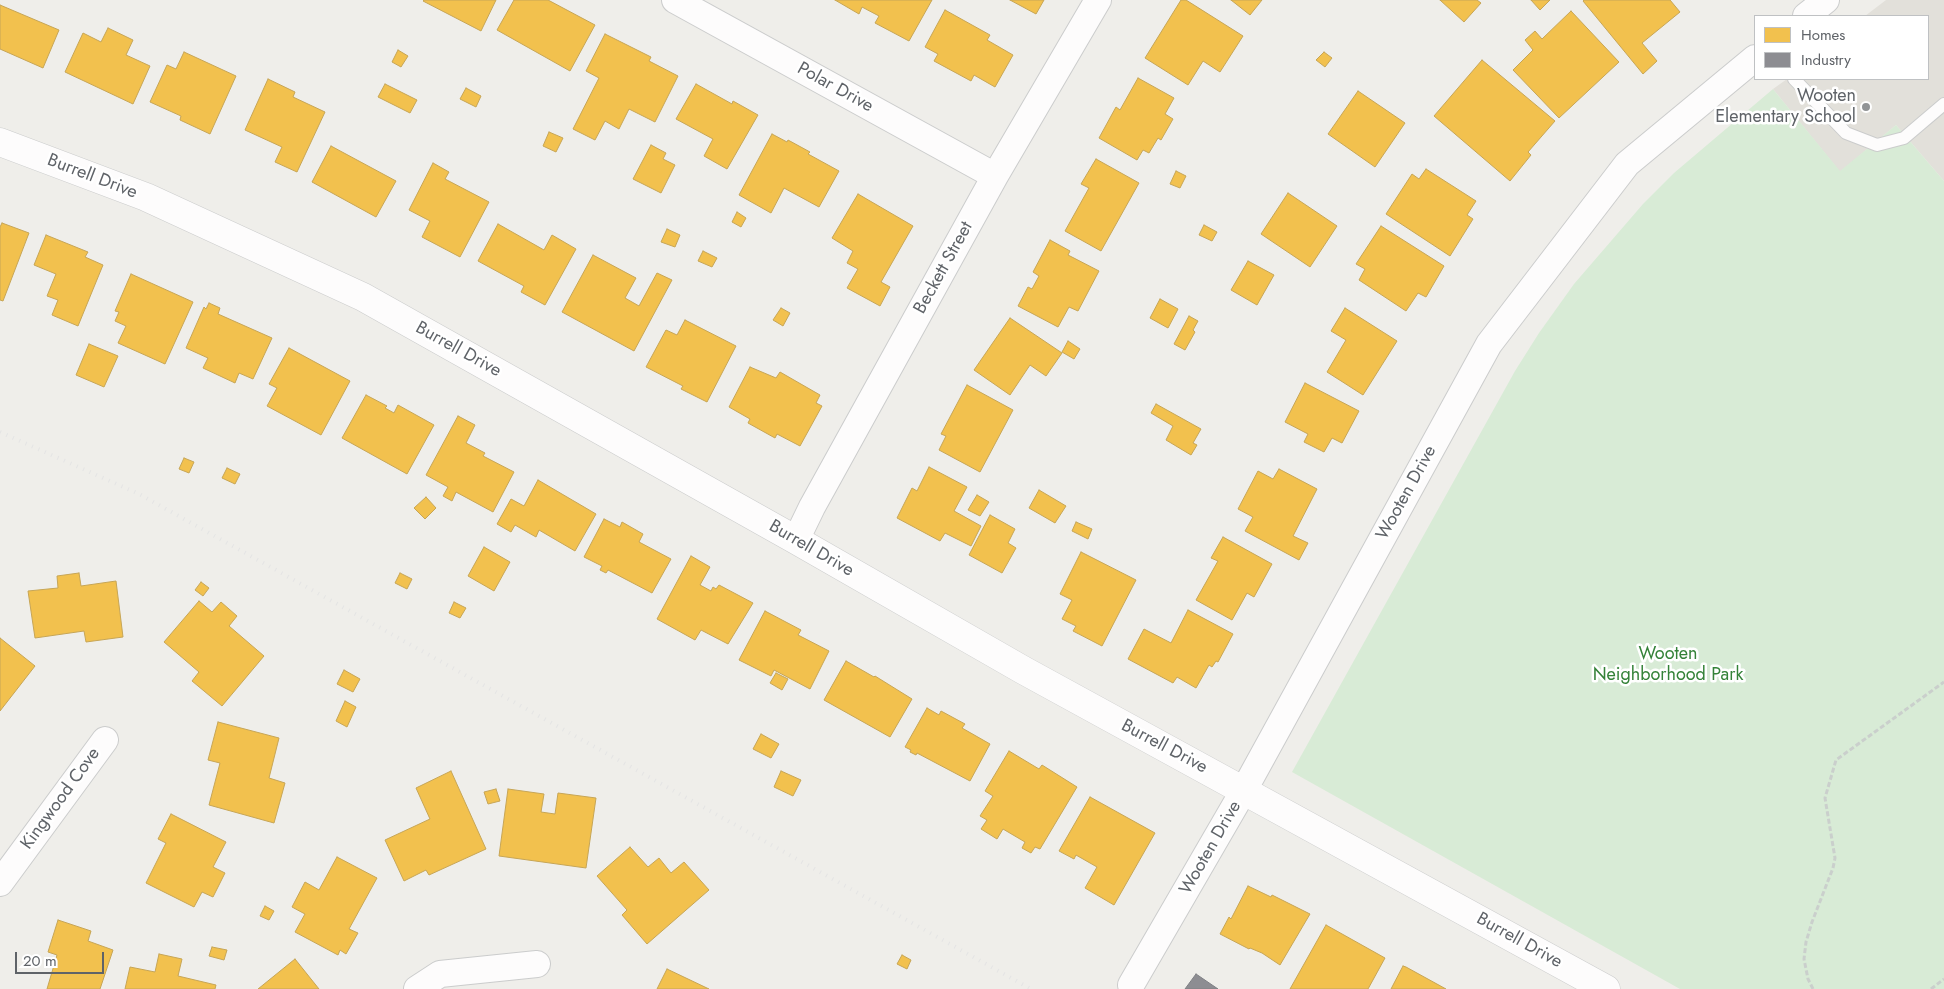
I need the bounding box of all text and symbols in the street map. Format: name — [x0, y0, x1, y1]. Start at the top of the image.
legend — [1754, 15, 1929, 80]
text: Homes — [1801, 24, 1845, 46]
text: Industry — [1801, 49, 1851, 71]
street label: Polar Drive — [793, 58, 877, 118]
place label: Wooten Elementary School — [1715, 86, 1856, 128]
marker: Wooten Elementary School — [1860, 101, 1872, 113]
street label: Burrell Drive — [44, 150, 140, 204]
street label: Beckett Street — [910, 218, 978, 318]
street label: Burrell Drive — [411, 318, 505, 382]
street label: Wooten Drive — [1372, 442, 1442, 544]
street label: Burrell Drive — [765, 516, 857, 582]
park label: Wooten Neighborhood Park — [1593, 644, 1743, 686]
street label: Burrell Drive — [1117, 715, 1211, 779]
street label: Kingwood Cove — [17, 744, 105, 854]
street label: Wooten Drive — [1176, 797, 1246, 899]
street label: Burrell Drive — [1472, 909, 1566, 973]
scale bar — [18, 942, 106, 974]
text: 20 m — [23, 950, 57, 972]

